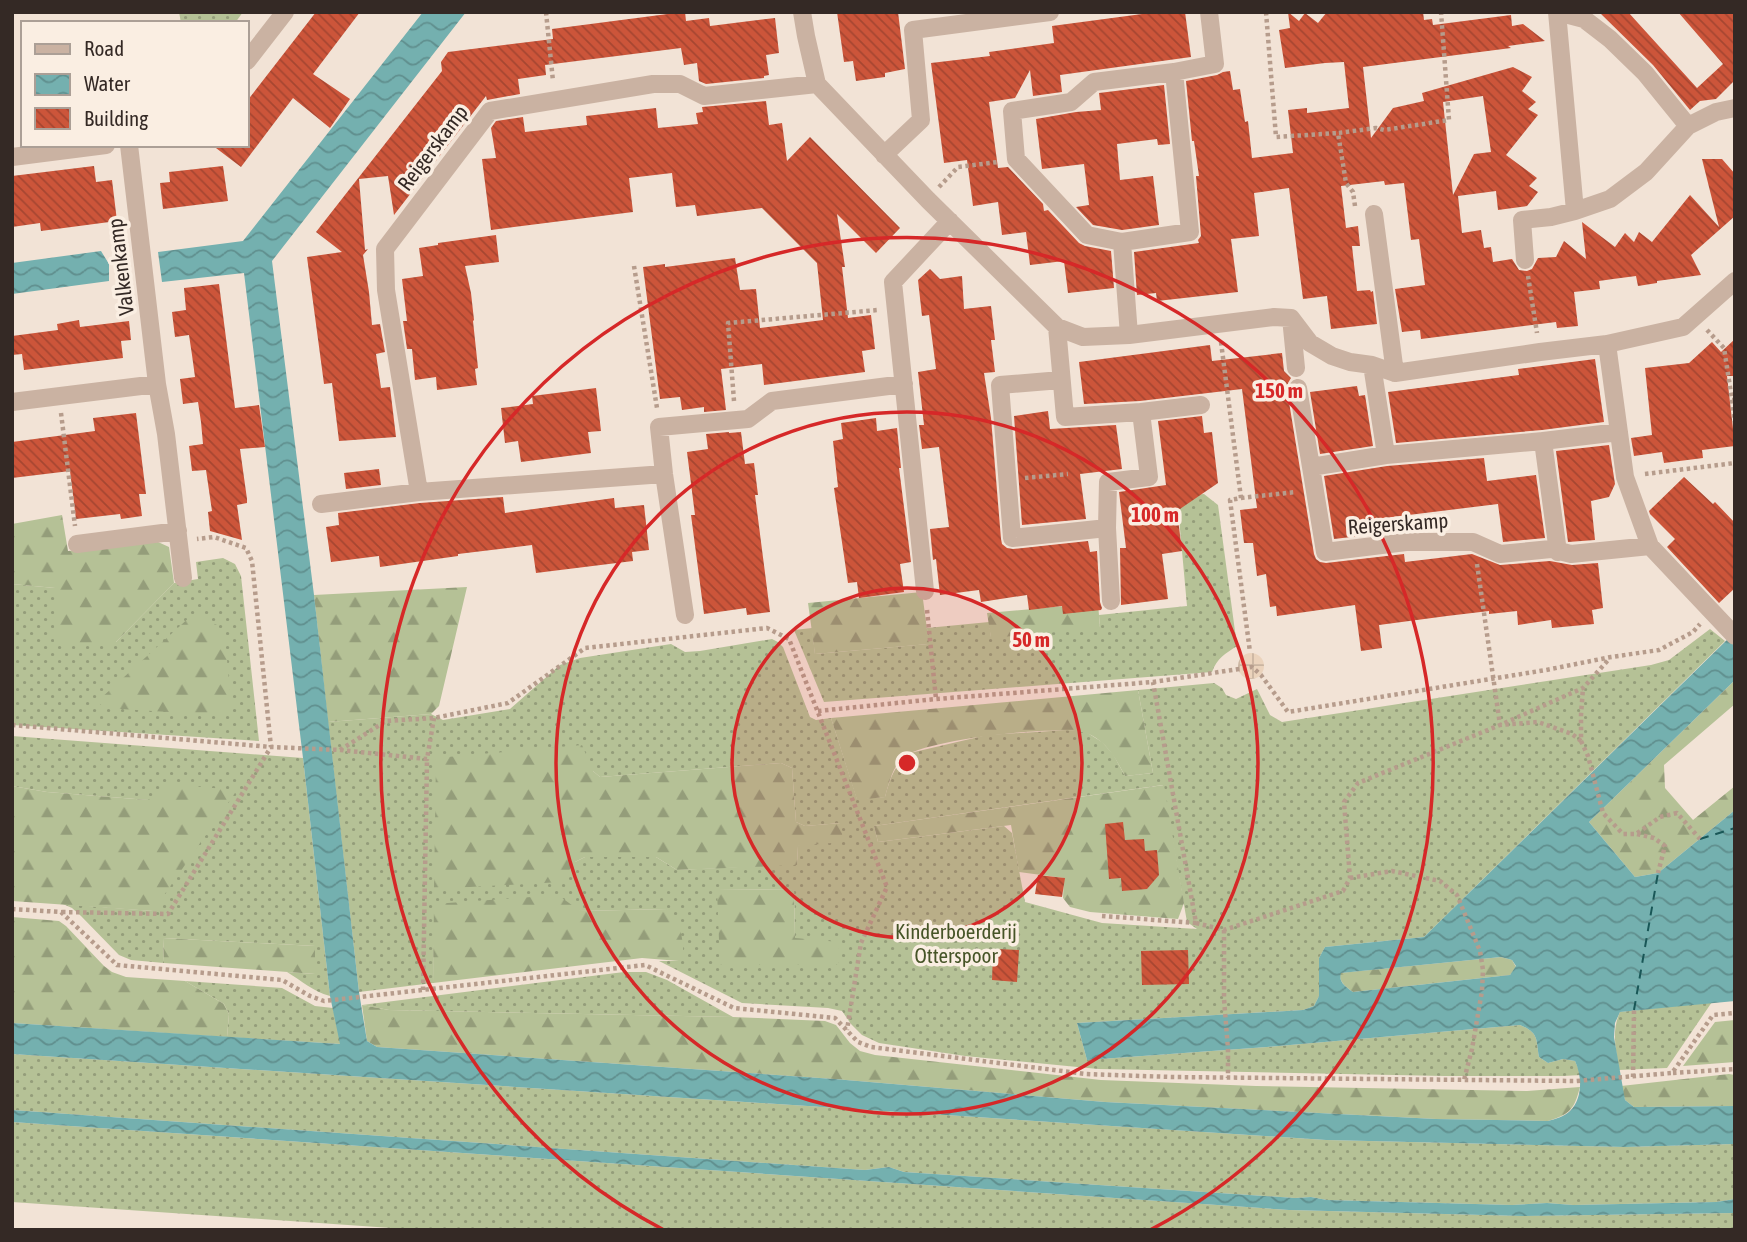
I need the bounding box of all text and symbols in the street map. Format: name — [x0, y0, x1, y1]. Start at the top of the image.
legend — [21, 21, 248, 147]
text: Road — [84, 36, 124, 60]
text: Water — [84, 71, 131, 95]
street label: Reigerskamp — [392, 100, 472, 195]
text: Building — [84, 106, 148, 130]
street label: Valkenkamp — [102, 217, 138, 317]
text: 150 m — [1255, 378, 1303, 402]
text: 100 m — [1131, 502, 1179, 526]
street label: Reigerskamp — [1347, 508, 1449, 538]
text: 50 m — [1012, 627, 1050, 651]
centre of rings — [895, 751, 919, 775]
park label: Kinderboerderij Otterspoor — [895, 919, 1017, 967]

